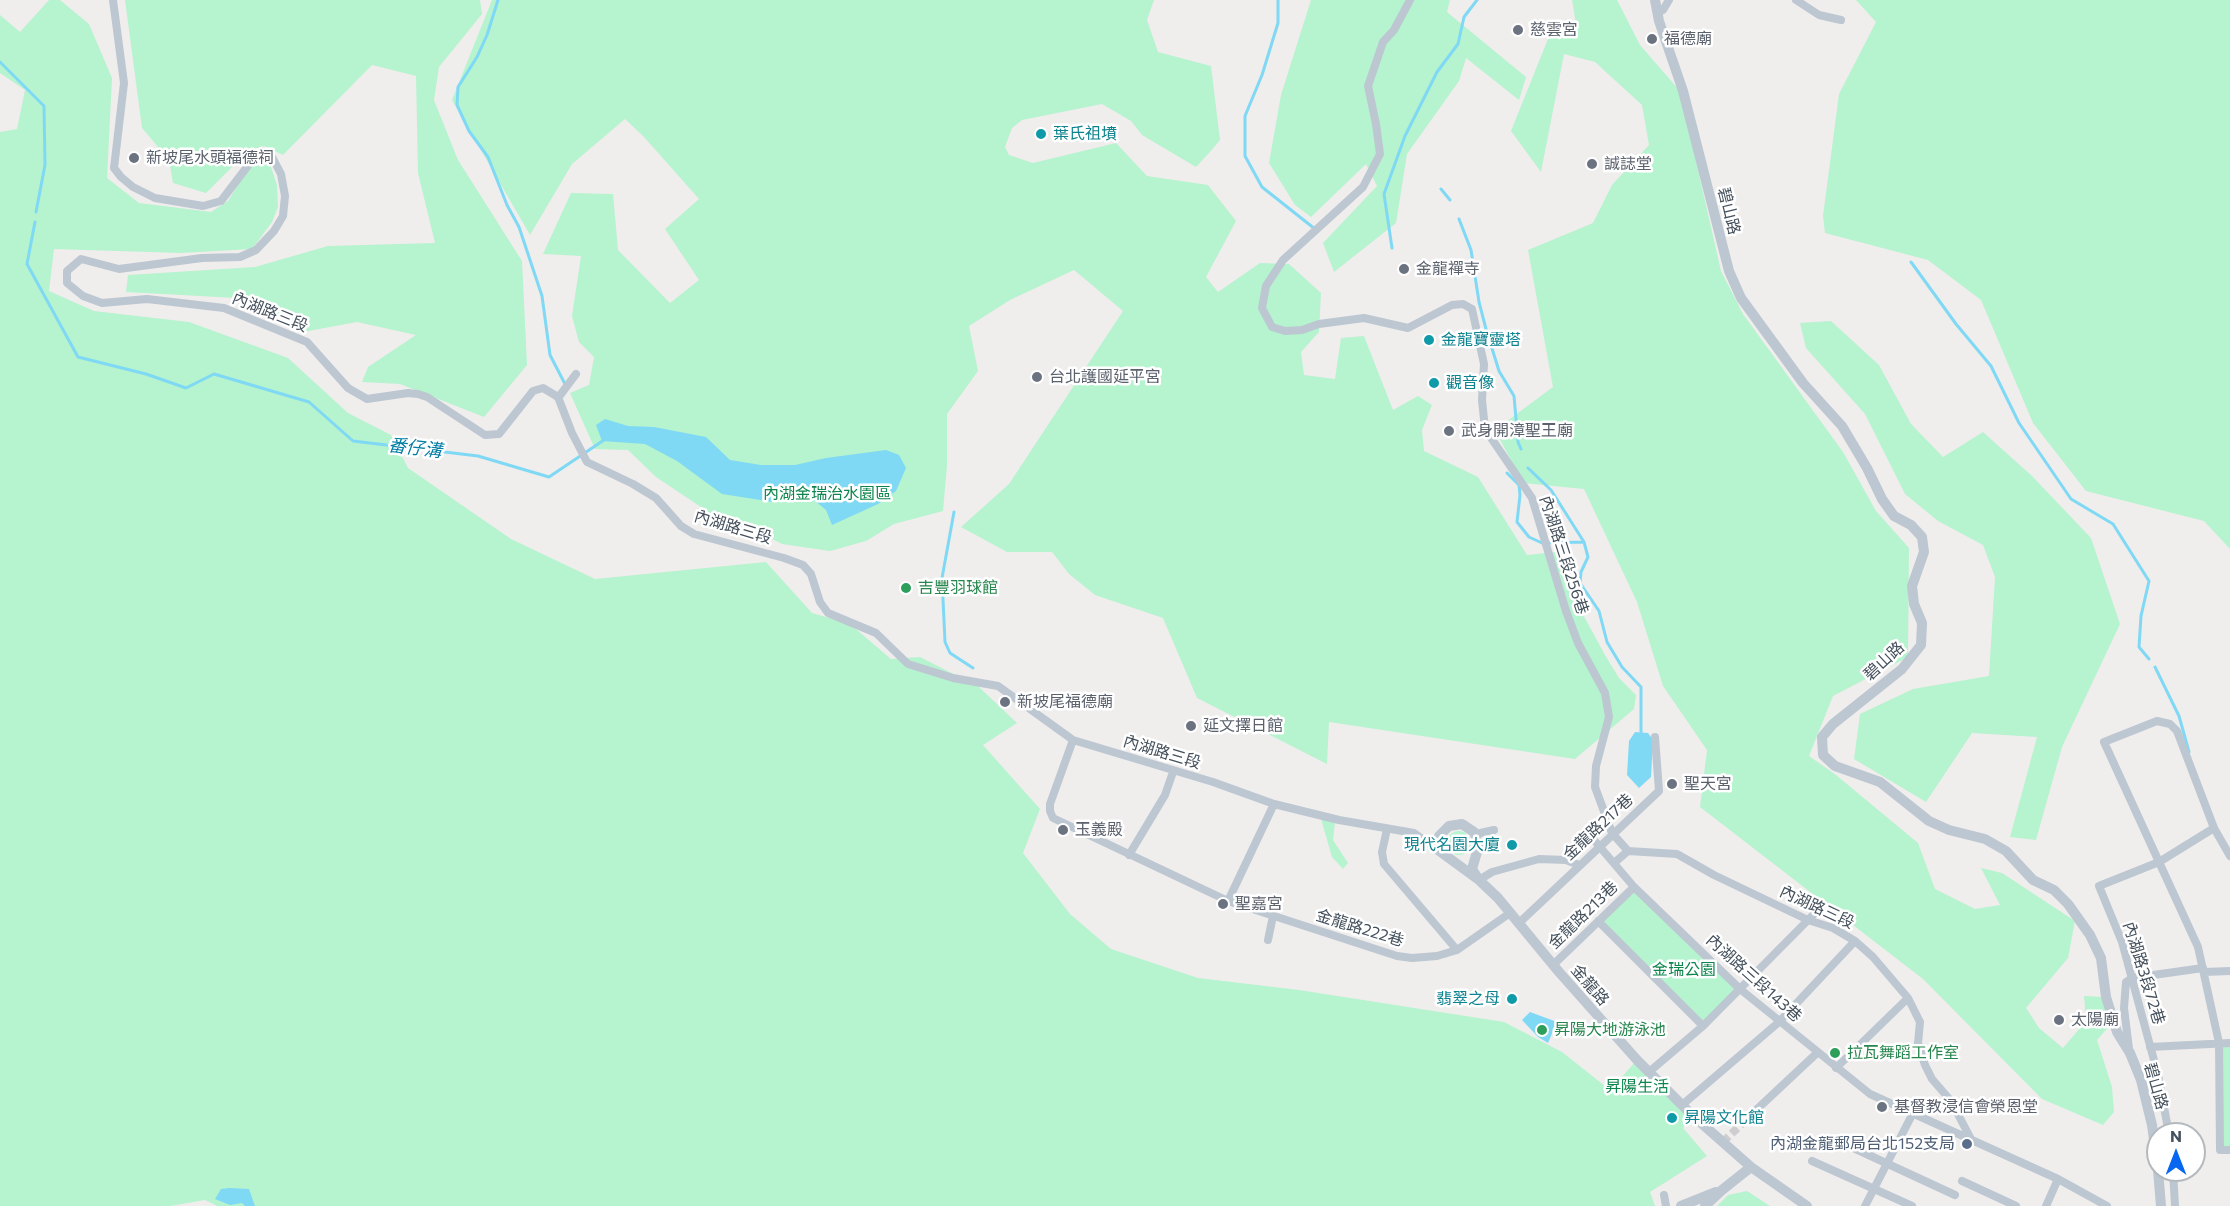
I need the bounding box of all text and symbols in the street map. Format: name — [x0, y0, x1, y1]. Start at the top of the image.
place label: 慈雲宮 — [1530, 20, 1578, 40]
marker: 慈雲宮 — [1511, 23, 1525, 37]
place label: 福德廟 — [1664, 29, 1712, 49]
marker: 福德廟 — [1645, 32, 1659, 46]
place label: 葉氏祖墳 — [1053, 124, 1117, 144]
marker: 葉氏祖墳 — [1034, 127, 1048, 141]
place label: 新坡尾水頭福德祠 — [146, 148, 274, 168]
marker: 新坡尾水頭福德祠 — [127, 151, 141, 165]
place label: 誠誌堂 — [1604, 154, 1652, 174]
marker: 誠誌堂 — [1585, 157, 1599, 171]
street label: 碧山路 — [1714, 185, 1744, 237]
place label: 金龍禪寺 — [1416, 259, 1480, 279]
marker: 金龍禪寺 — [1397, 262, 1411, 276]
street label: 內湖路三段 — [229, 288, 311, 336]
place label: 金龍寶靈塔 — [1441, 330, 1521, 350]
marker: 金龍寶靈塔 — [1422, 333, 1436, 347]
place label: 台北護國延平宮 — [1049, 367, 1161, 387]
marker: 台北護國延平宮 — [1030, 370, 1044, 384]
place label: 觀音像 — [1446, 373, 1494, 393]
marker: 觀音像 — [1427, 376, 1441, 390]
place label: 武身開漳聖王廟 — [1461, 421, 1573, 441]
marker: 武身開漳聖王廟 — [1442, 424, 1456, 438]
water label: 番仔溝 — [387, 434, 443, 462]
park label: 內湖金瑞治水園區 — [763, 484, 891, 504]
street label: 內湖路三段256巷 — [1536, 493, 1592, 617]
street label: 內湖路三段 — [692, 506, 774, 548]
place label: 吉豐羽球館 — [918, 578, 998, 598]
marker: 吉豐羽球館 — [899, 581, 913, 595]
street label: 碧山路 — [1860, 638, 1908, 684]
place label: 新坡尾福德廟 — [1017, 692, 1113, 712]
marker: 新坡尾福德廟 — [998, 695, 1012, 709]
place label: 延文擇日館 — [1203, 716, 1283, 736]
marker: 延文擇日館 — [1184, 719, 1198, 733]
street label: 內湖路三段 — [1121, 731, 1203, 773]
place label: 聖天宮 — [1684, 774, 1732, 794]
marker: 聖天宮 — [1665, 777, 1679, 791]
street label: 金龍路217巷 — [1559, 790, 1637, 864]
place label: 玉義殿 — [1075, 820, 1123, 840]
marker: 玉義殿 — [1056, 823, 1070, 837]
place label: 現代名園大廈 — [1404, 835, 1500, 855]
marker: 現代名園大廈 — [1505, 838, 1519, 852]
street label: 金龍路213巷 — [1544, 877, 1622, 953]
street label: 內湖路三段 — [1777, 881, 1857, 933]
place label: 聖嘉宮 — [1235, 894, 1283, 914]
marker: 聖嘉宮 — [1216, 897, 1230, 911]
street label: 金龍路222巷 — [1314, 906, 1406, 950]
street label: 內湖路3段72巷 — [2119, 919, 2169, 1027]
street label: 內湖路三段143巷 — [1702, 930, 1806, 1026]
park label: 金瑞公園 — [1652, 960, 1716, 980]
street label: 金龍路 — [1567, 961, 1613, 1009]
place label: 翡翠之母 — [1436, 989, 1500, 1009]
marker: 翡翠之母 — [1505, 992, 1519, 1006]
place label: 太陽廟 — [2071, 1010, 2119, 1030]
marker: 太陽廟 — [2052, 1013, 2066, 1027]
place label: 昇陽大地游泳池 — [1554, 1020, 1666, 1040]
marker: 昇陽大地游泳池 — [1535, 1023, 1549, 1037]
place label: 拉瓦舞蹈工作室 — [1847, 1043, 1959, 1063]
marker: 拉瓦舞蹈工作室 — [1828, 1046, 1842, 1060]
street label: 碧山路 — [2140, 1060, 2172, 1112]
park label: 昇陽生活 — [1605, 1077, 1669, 1097]
place label: 基督教浸信會榮恩堂 — [1894, 1097, 2038, 1117]
marker: 基督教浸信會榮恩堂 — [1875, 1100, 1889, 1114]
place label: 昇陽文化館 — [1684, 1108, 1764, 1128]
marker: 昇陽文化館 — [1665, 1111, 1679, 1125]
north arrow — [2146, 1122, 2206, 1182]
text: N — [2170, 1126, 2182, 1145]
place label: 內湖金龍郵局台北152支局 — [1770, 1134, 1955, 1154]
marker: 內湖金龍郵局台北152支局 — [1960, 1137, 1974, 1151]

